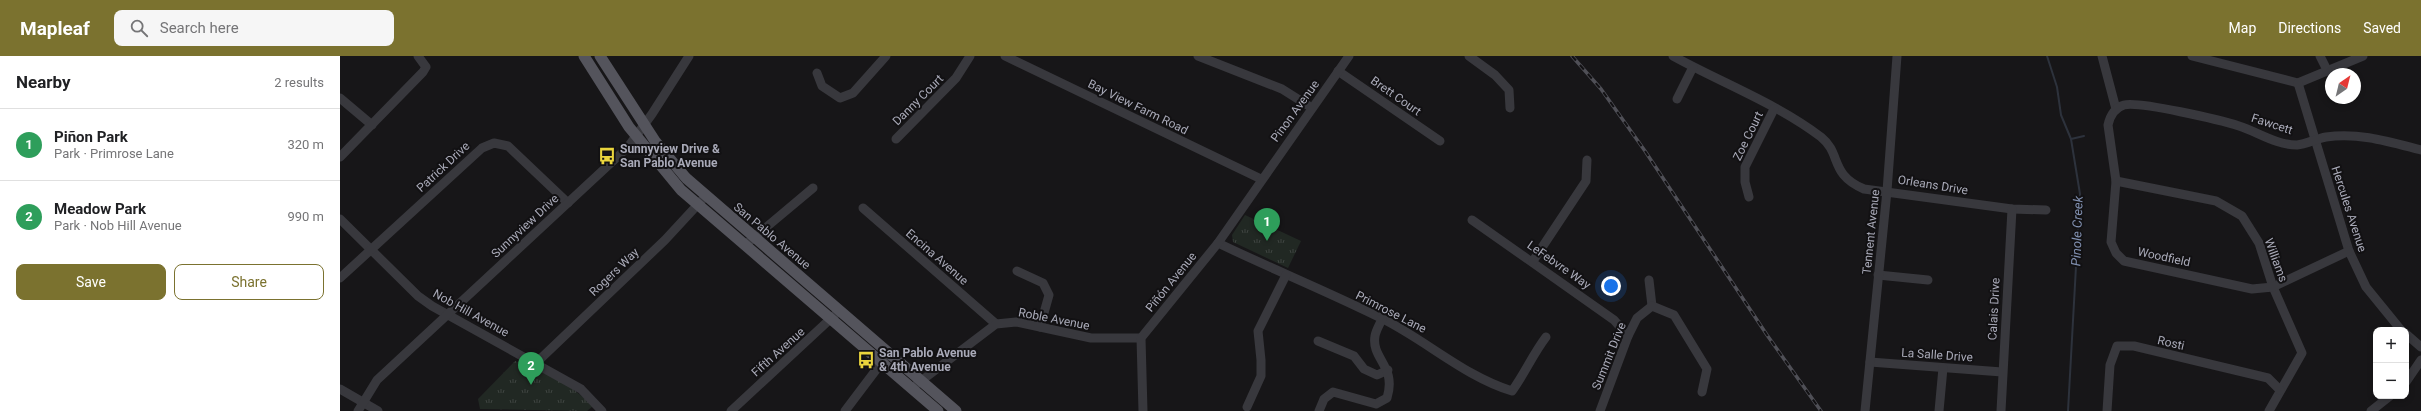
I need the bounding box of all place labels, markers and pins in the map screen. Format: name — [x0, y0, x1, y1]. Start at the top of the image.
place label: Sunnyview Drive & San Pablo Avenue — [620, 142, 720, 170]
bus stop icon: Sunnyview Drive & San Pablo Avenue — [597, 146, 617, 166]
pin: 1 — [1254, 208, 1280, 241]
place label: San Pablo Avenue & 4th Avenue — [879, 346, 977, 374]
bus stop icon: San Pablo Avenue & 4th Avenue — [856, 350, 876, 370]
pin: 2 — [518, 352, 544, 385]

